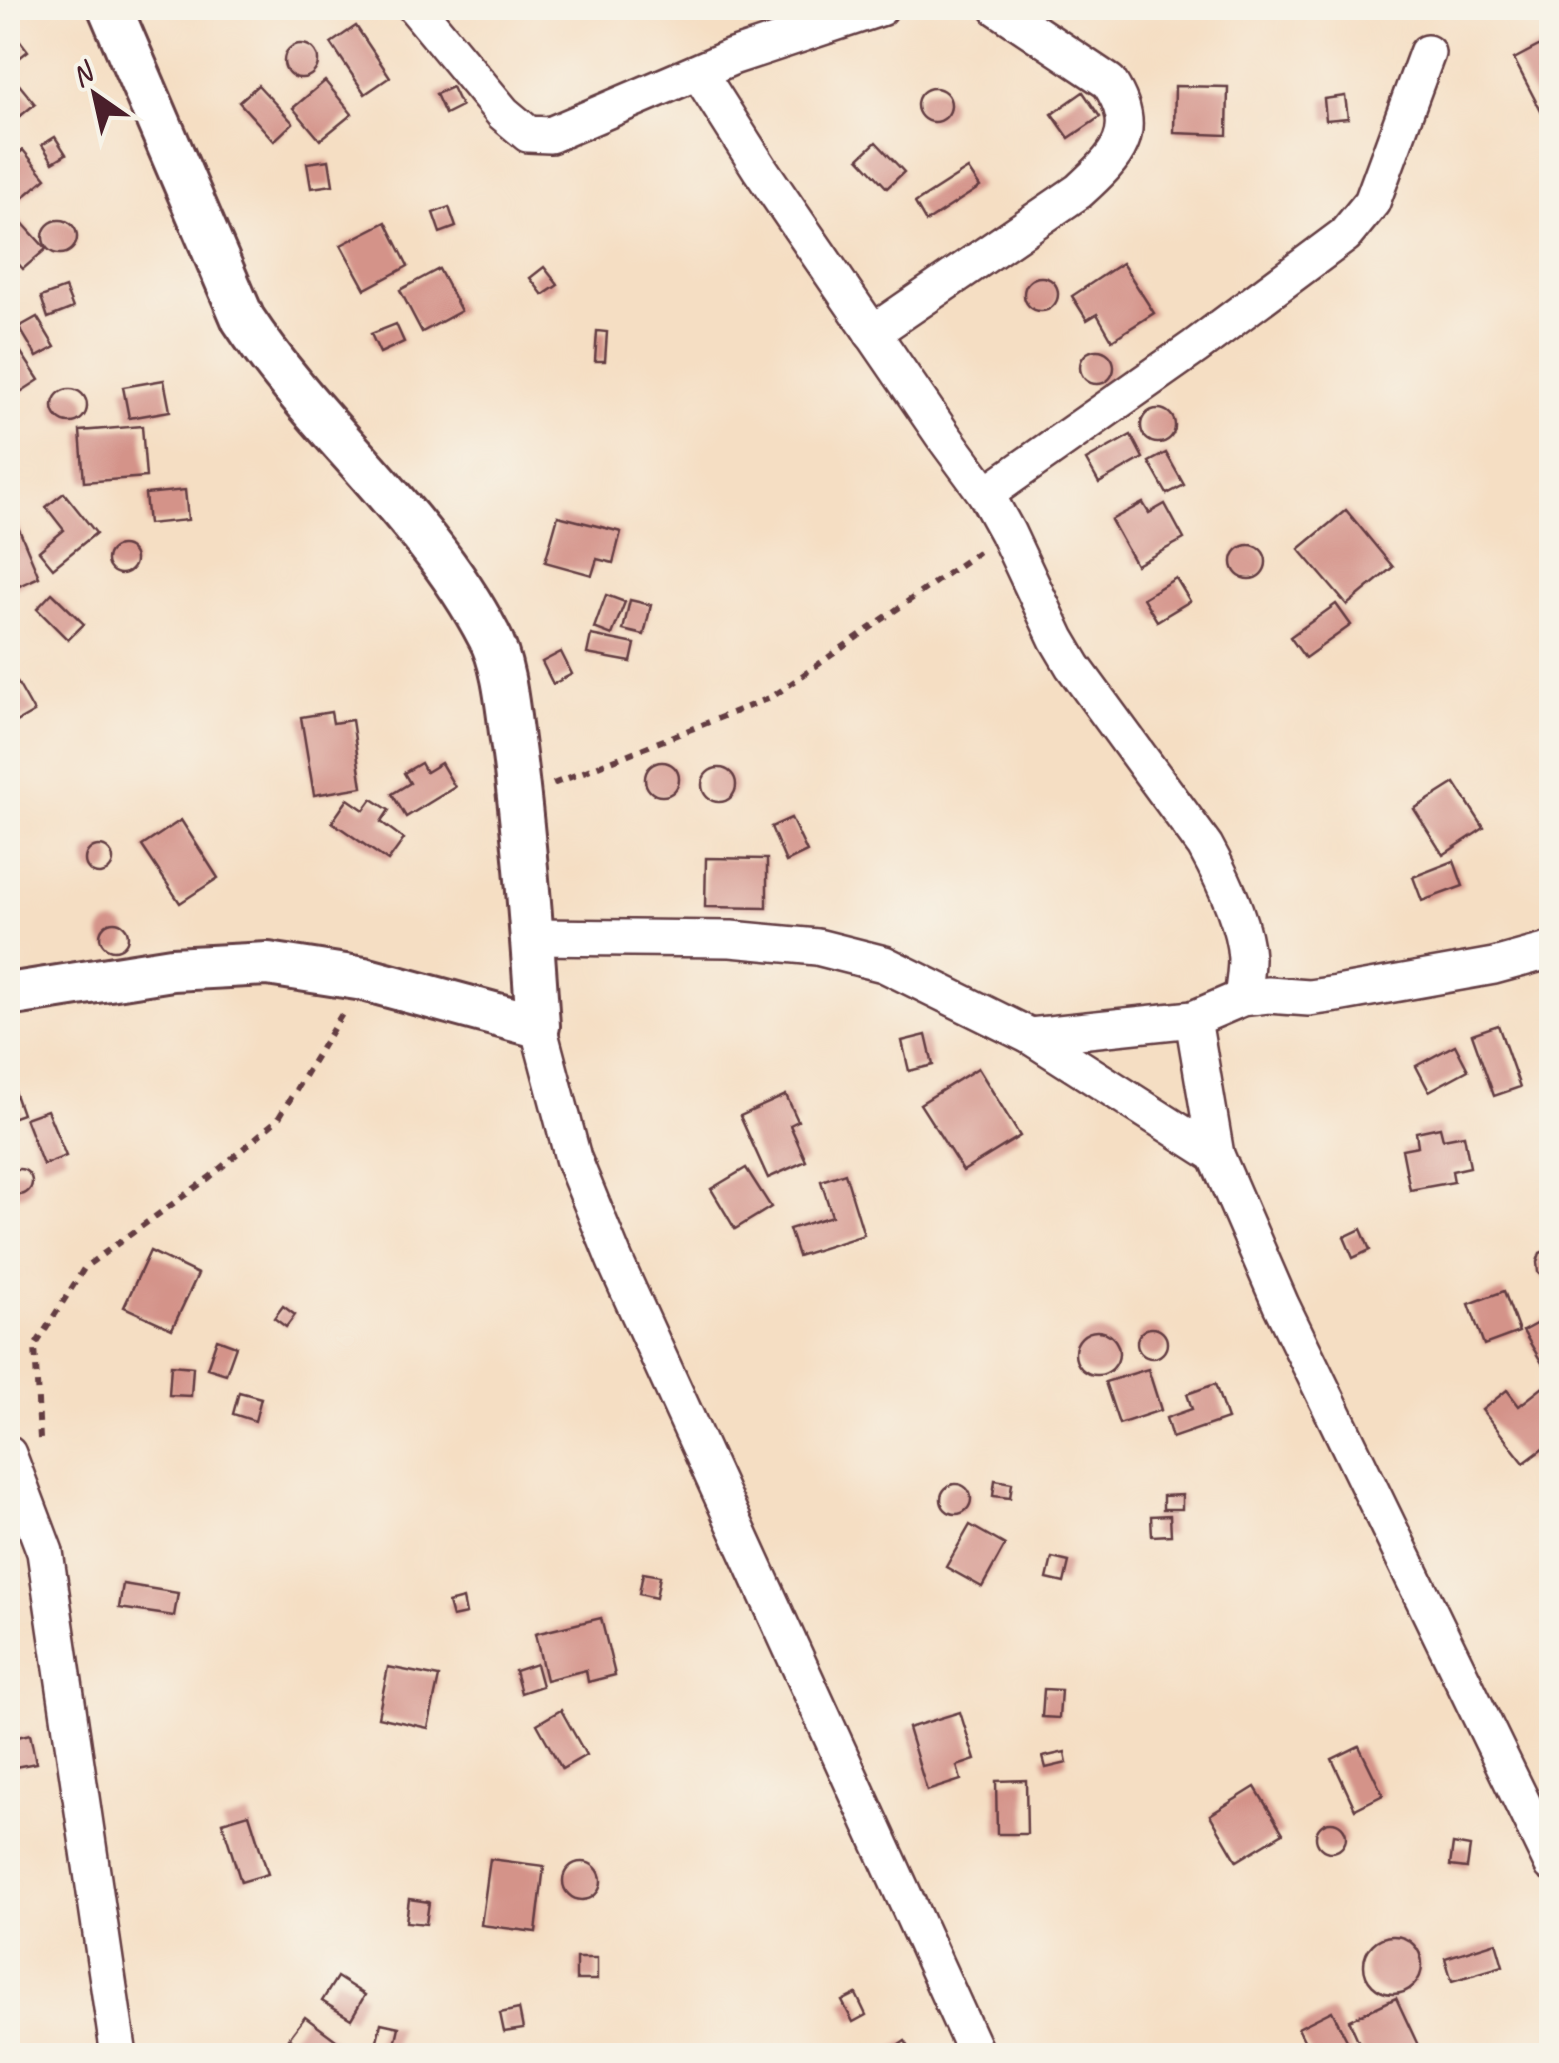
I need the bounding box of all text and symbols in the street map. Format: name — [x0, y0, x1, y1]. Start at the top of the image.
north arrow — [45, 45, 145, 145]
text: N — [64, 53, 102, 94]

